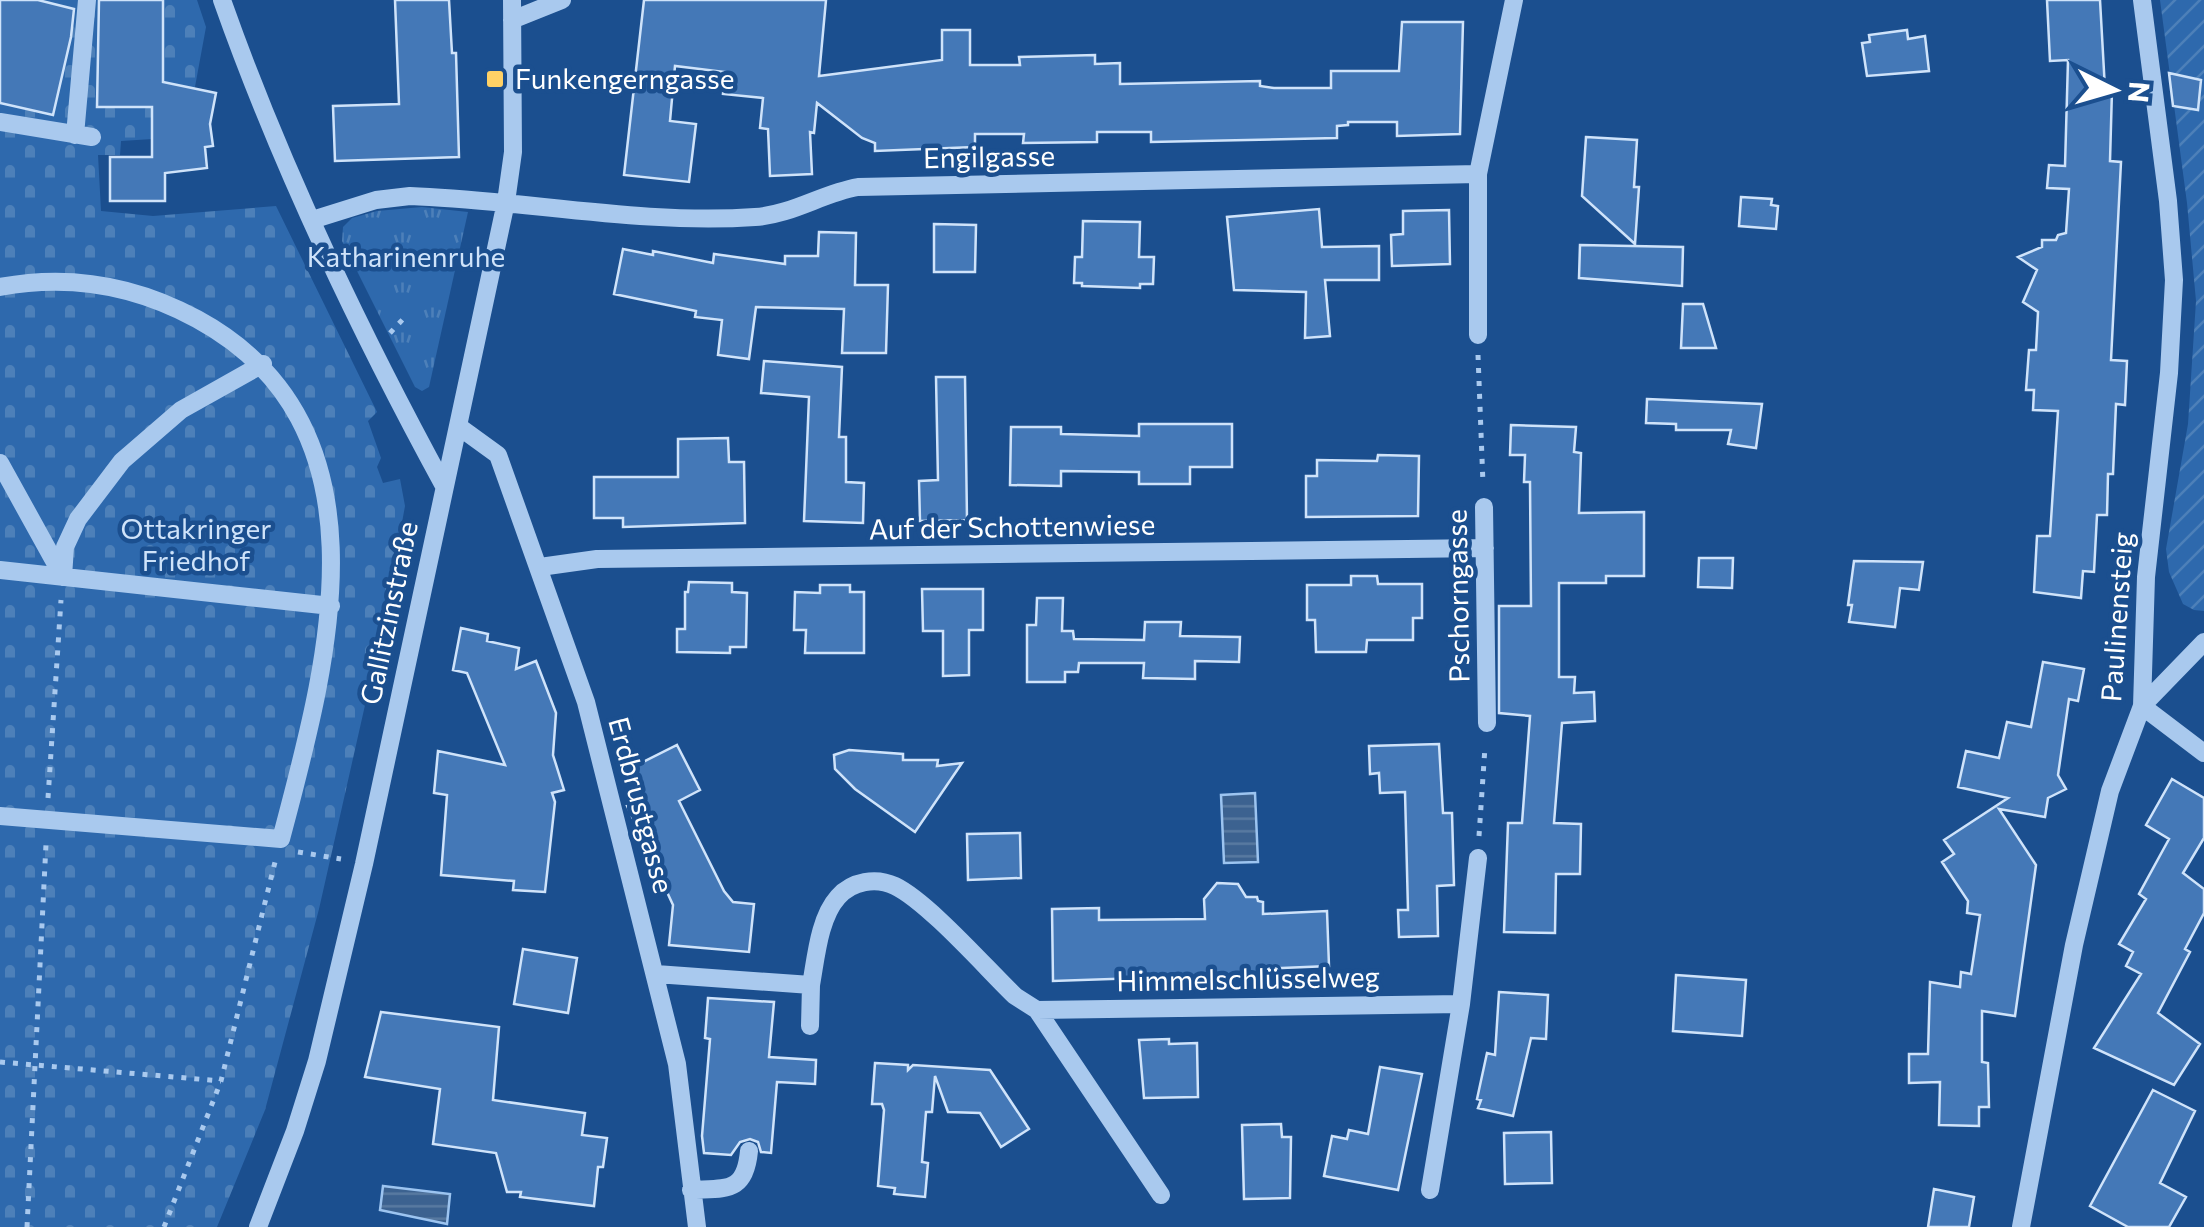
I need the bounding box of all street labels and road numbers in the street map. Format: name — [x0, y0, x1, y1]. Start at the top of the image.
street label: Engilgasse — [923, 138, 1055, 174]
street label: Auf der Schottenwiese — [868, 507, 1156, 545]
street label: Pschorngasse — [1438, 509, 1476, 683]
street label: Gallitzinstraße — [352, 518, 424, 708]
street label: Paulinensteig — [2093, 531, 2139, 703]
street label: Erdbrustgasse — [602, 713, 682, 896]
street label: Himmelschlüsselweg — [1116, 959, 1380, 997]

